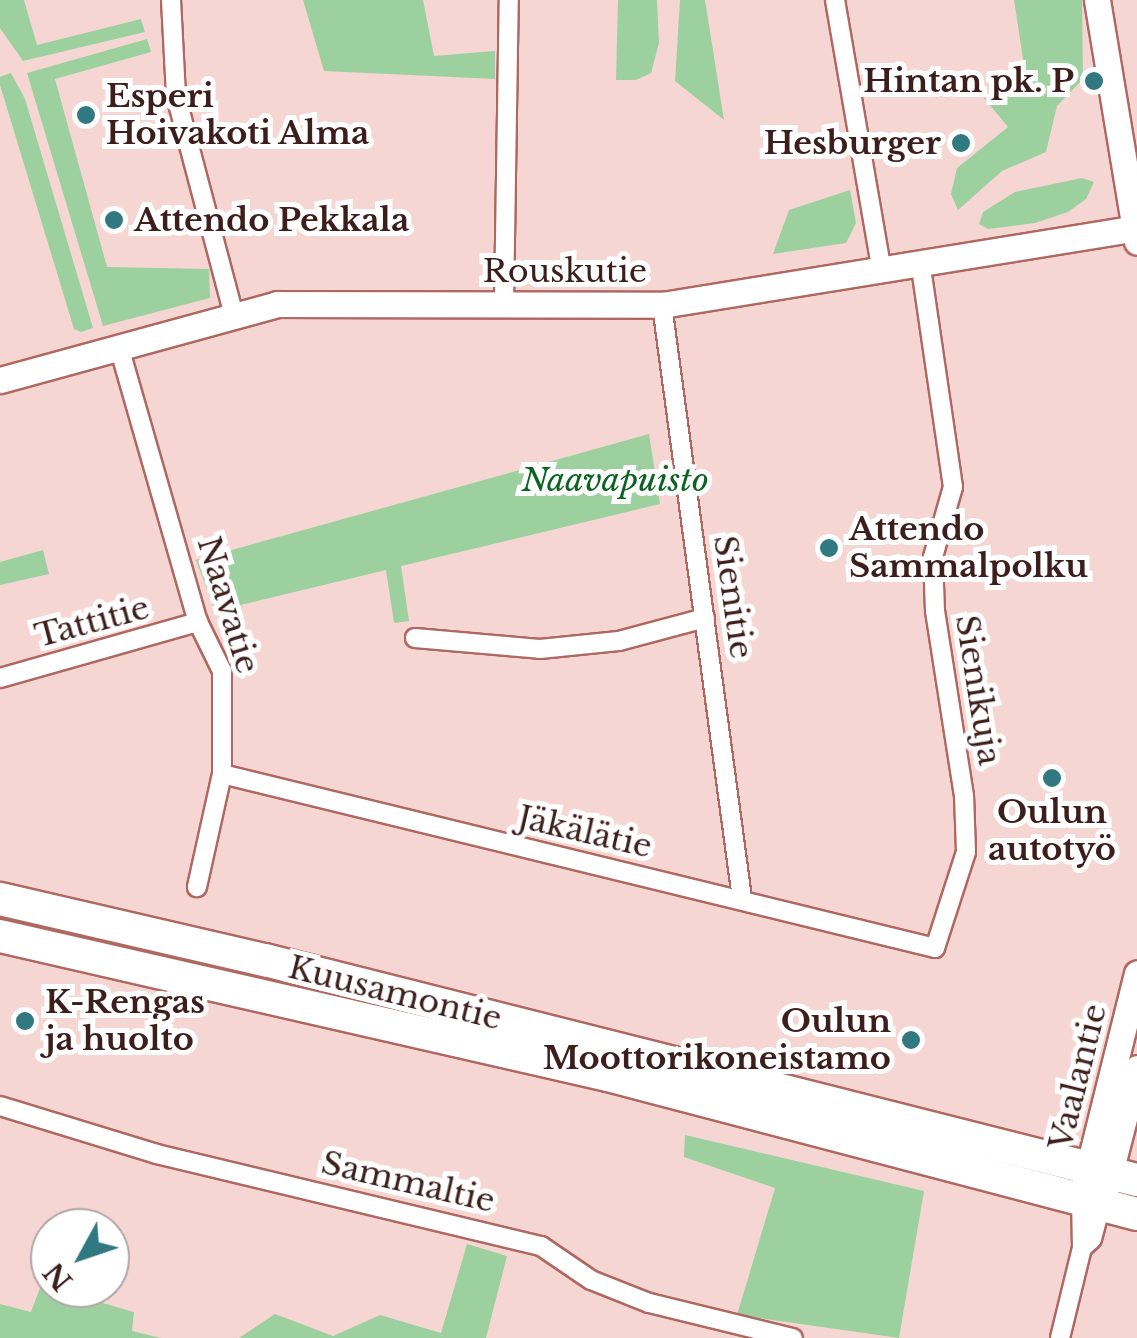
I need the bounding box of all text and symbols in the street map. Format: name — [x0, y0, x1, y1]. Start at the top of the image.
place label: Hintan pk. P — [863, 62, 1074, 100]
marker: Hintan pk. P — [1083, 70, 1105, 92]
place label: Esperi Hoivakoti Alma — [106, 78, 371, 153]
marker: Esperi Hoivakoti Alma — [75, 104, 97, 126]
place label: Hesburger — [764, 124, 941, 162]
marker: Hesburger — [950, 132, 972, 154]
place label: Attendo Pekkala — [134, 201, 409, 239]
marker: Attendo Pekkala — [103, 209, 125, 231]
street label: Rouskutie — [483, 252, 647, 290]
park label: Naavapuisto — [521, 461, 709, 499]
place label: Attendo Sammalpolku — [849, 511, 1088, 586]
street label: Naavatie — [189, 532, 267, 678]
street label: Sienitie — [705, 533, 761, 661]
marker: Attendo Sammalpolku — [818, 537, 840, 559]
street label: Tattitie — [31, 588, 153, 656]
street label: Sienikuja — [947, 612, 1009, 768]
marker: Oulun autotyö — [1041, 767, 1063, 789]
place label: Oulun autotyö — [988, 794, 1116, 869]
street label: Jäkälätie — [514, 798, 656, 866]
street label: Kuusamontie — [284, 948, 506, 1038]
place label: K-Rengas ja huolto — [45, 984, 205, 1059]
street label: Vaalantie — [1041, 1000, 1115, 1154]
place label: Oulun Moottorikoneistamo — [543, 1003, 891, 1078]
marker: K-Rengas ja huolto — [14, 1010, 36, 1032]
marker: Oulun Moottorikoneistamo — [900, 1029, 922, 1051]
street label: Sammaltie — [318, 1143, 498, 1221]
north arrow — [30, 1208, 130, 1308]
text: N — [36, 1255, 80, 1298]

